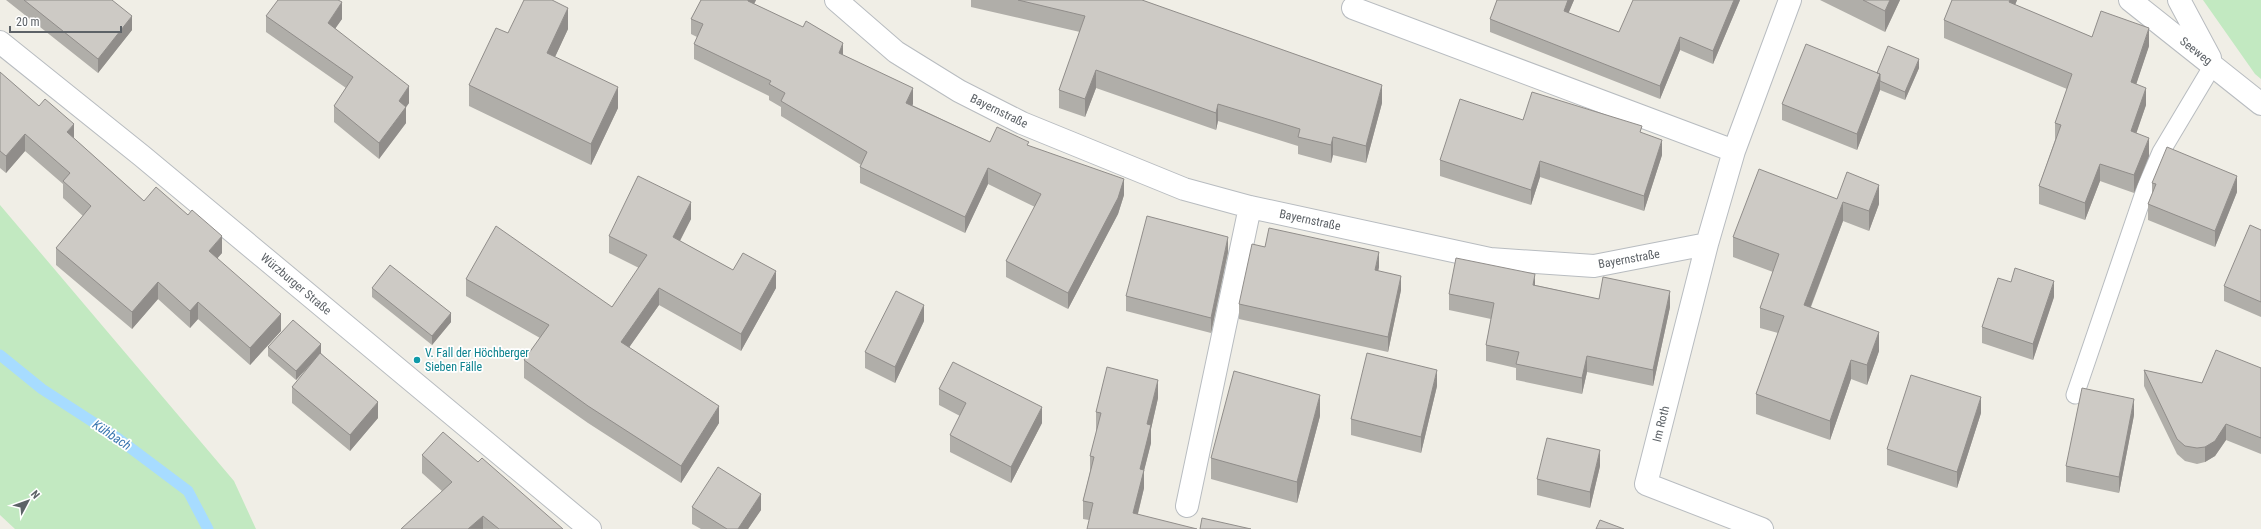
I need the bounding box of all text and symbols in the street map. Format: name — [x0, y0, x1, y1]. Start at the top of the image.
scale bar — [10, 8, 121, 34]
text: 20 m — [16, 15, 40, 29]
street label: Seeweg — [2177, 34, 2215, 68]
street label: Bayernstraße — [968, 91, 1030, 131]
street label: Bayernstraße — [1278, 207, 1342, 233]
street label: Bayernstraße — [1597, 247, 1661, 271]
street label: Würzburger Straße — [258, 250, 334, 318]
place label: V. Fall der Höchberger Sieben Fälle — [425, 346, 529, 374]
marker: V. Fall der Höchberger Sieben Fälle — [412, 355, 422, 365]
street label: Im Roth — [1650, 404, 1672, 443]
water label: Kühbach — [90, 417, 134, 453]
north arrow — [8, 481, 48, 521]
text: N — [28, 488, 42, 502]

